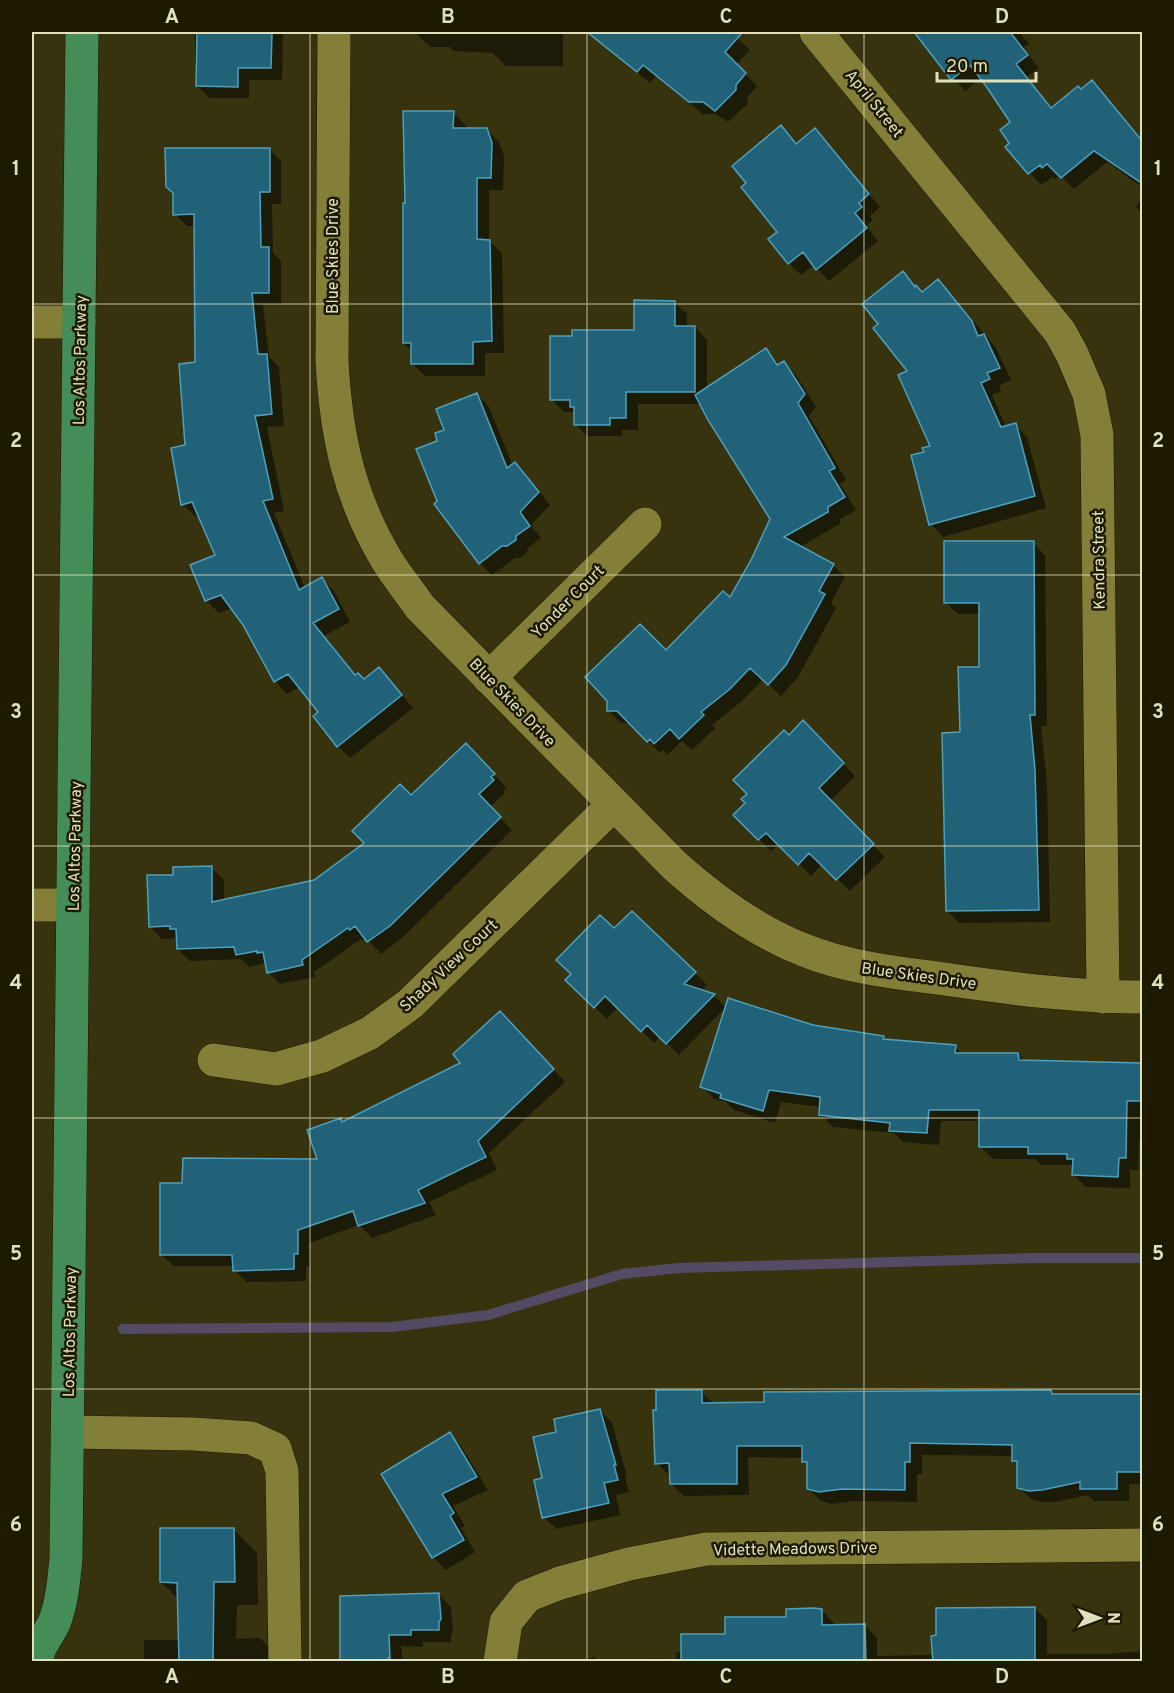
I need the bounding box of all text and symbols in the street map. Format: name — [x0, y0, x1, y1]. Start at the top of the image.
text: A — [165, 5, 179, 31]
text: B — [441, 5, 455, 31]
text: C — [720, 5, 732, 31]
text: D — [995, 5, 1009, 31]
scale bar — [937, 45, 1036, 83]
text: 20 m — [946, 56, 988, 79]
street label: April Street — [840, 66, 907, 142]
text: 1 — [12, 157, 20, 183]
text: 1 — [1154, 157, 1162, 183]
street label: Blue Skies Drive — [324, 198, 344, 314]
street label: Los Altos Parkway — [70, 295, 92, 425]
text: 2 — [10, 429, 22, 455]
text: 2 — [1152, 429, 1164, 455]
street label: Kendra Street — [1089, 510, 1111, 610]
street label: Yonder Court — [528, 562, 609, 643]
street label: Blue Skies Drive — [464, 655, 559, 752]
text: 3 — [10, 700, 22, 726]
text: 3 — [1152, 700, 1164, 726]
street label: Los Altos Parkway — [65, 781, 87, 911]
street label: Shady View Court — [396, 916, 503, 1017]
street label: Blue Skies Drive — [860, 959, 977, 995]
text: 4 — [10, 971, 22, 997]
text: 4 — [1152, 971, 1164, 997]
text: 5 — [10, 1242, 22, 1268]
text: 5 — [1152, 1242, 1164, 1268]
street label: Los Altos Parkway — [60, 1267, 82, 1397]
text: 6 — [10, 1513, 22, 1539]
text: 6 — [1152, 1513, 1164, 1539]
street label: Vidette Meadows Drive — [713, 1539, 877, 1561]
north arrow — [1069, 1588, 1129, 1648]
text: N — [1102, 1612, 1122, 1624]
text: A — [165, 1665, 179, 1691]
text: B — [441, 1665, 455, 1691]
text: C — [720, 1665, 732, 1691]
text: D — [995, 1665, 1009, 1691]

